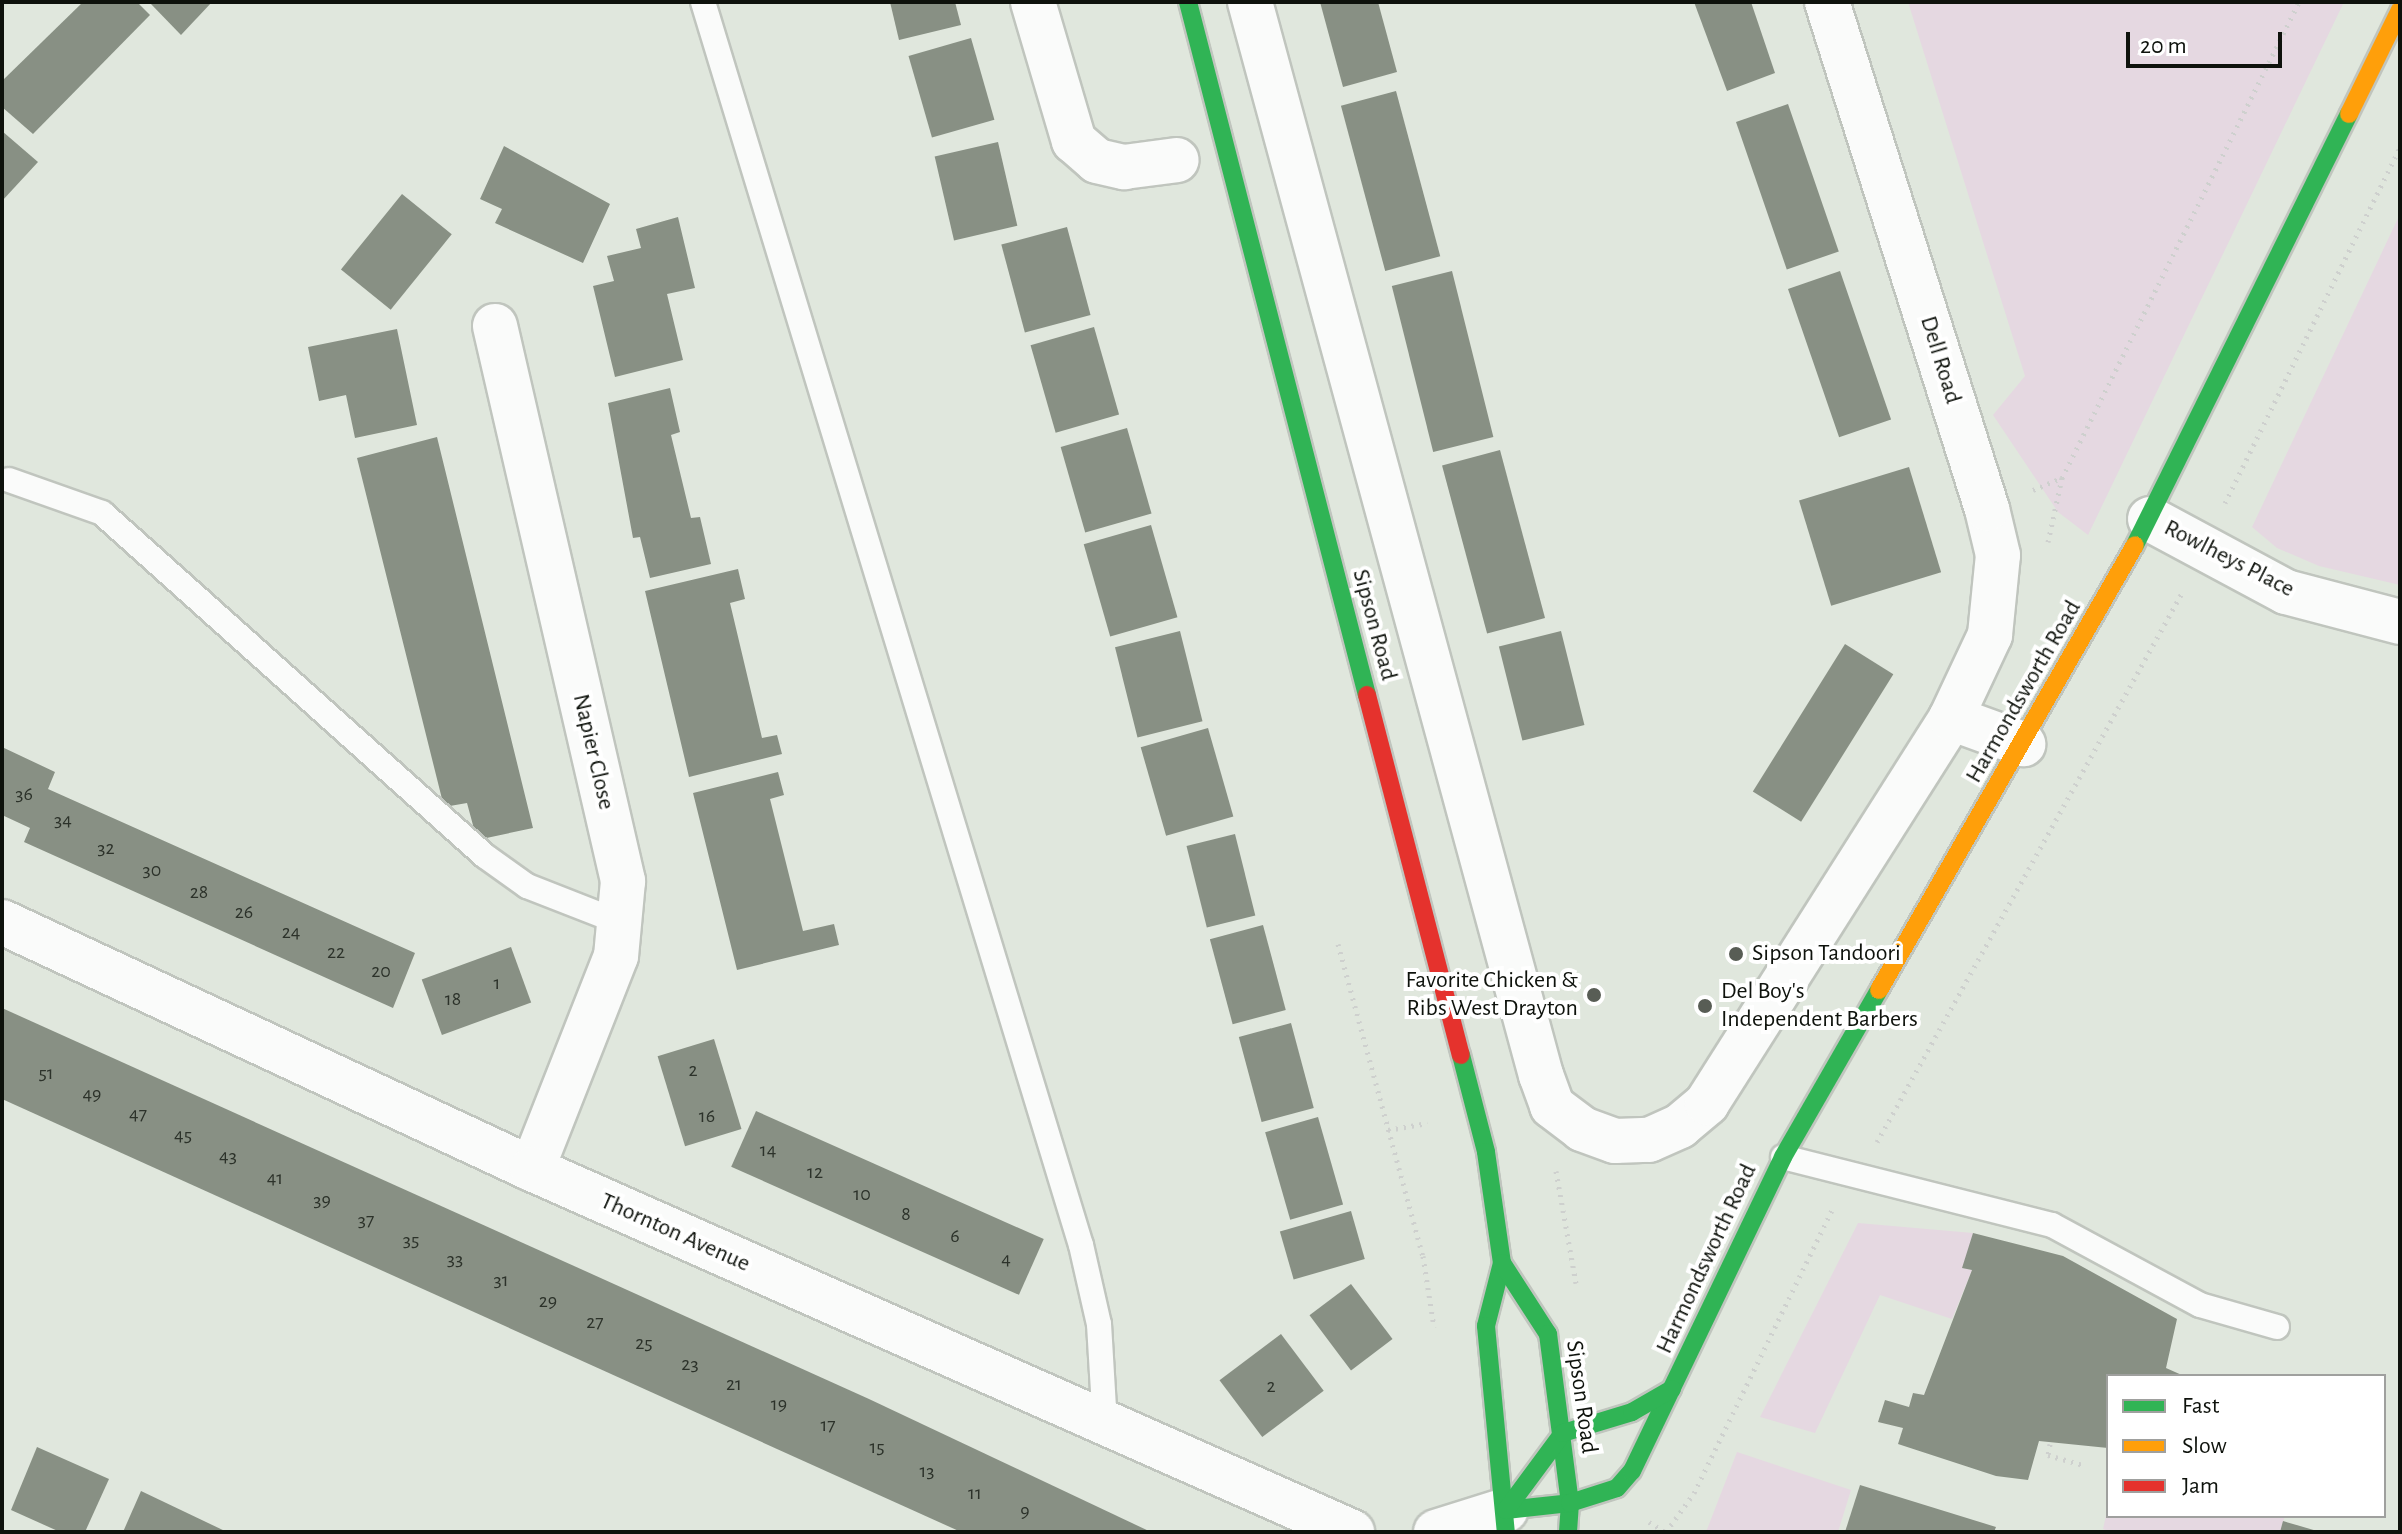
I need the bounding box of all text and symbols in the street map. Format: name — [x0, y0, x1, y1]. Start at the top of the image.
scale bar — [2130, 16, 2286, 66]
text: 20 m — [2140, 34, 2187, 58]
street label: Dell Road — [1913, 313, 1967, 407]
street label: Rowlheys Place — [2159, 514, 2299, 604]
street label: Sipson Road — [1345, 566, 1403, 684]
street label: Harmondsworth Road — [1960, 596, 2088, 788]
street label: Napier Close — [566, 691, 620, 813]
house number: 36 — [15, 782, 33, 806]
house number: 34 — [54, 808, 72, 832]
house number: 32 — [97, 836, 115, 860]
house number: 30 — [143, 858, 161, 882]
house number: 28 — [190, 880, 208, 904]
house number: 26 — [235, 900, 253, 924]
house number: 24 — [282, 920, 300, 944]
house number: 22 — [327, 940, 345, 964]
place label: Sipson Tandoori — [1752, 940, 1901, 968]
marker: Sipson Tandoori — [1727, 945, 1745, 963]
house number: 20 — [371, 959, 391, 983]
place label: Favorite Chicken & Ribs West Drayton — [1406, 967, 1578, 1023]
house number: 1 — [494, 971, 500, 995]
place label: Del Boy's Independent Barbers — [1721, 978, 1918, 1034]
marker: Favorite Chicken & Ribs West Drayton — [1585, 986, 1603, 1004]
house number: 18 — [445, 987, 461, 1011]
marker: Del Boy's Independent Barbers — [1696, 997, 1714, 1015]
house number: 2 — [688, 1058, 698, 1082]
house number: 51 — [38, 1061, 54, 1085]
house number: 49 — [82, 1082, 102, 1106]
house number: 47 — [129, 1102, 147, 1126]
house number: 16 — [699, 1104, 715, 1128]
house number: 45 — [174, 1123, 192, 1147]
house number: 14 — [760, 1138, 776, 1162]
house number: 43 — [219, 1144, 237, 1168]
house number: 12 — [807, 1160, 823, 1184]
street label: Harmondsworth Road — [1650, 1160, 1764, 1358]
house number: 41 — [267, 1166, 283, 1190]
house number: 10 — [853, 1182, 871, 1206]
street label: Thornton Avenue — [596, 1187, 754, 1279]
house number: 39 — [313, 1188, 331, 1212]
house number: 8 — [901, 1202, 911, 1226]
house number: 37 — [358, 1208, 374, 1232]
house number: 6 — [950, 1224, 960, 1248]
house number: 35 — [403, 1228, 419, 1252]
house number: 33 — [447, 1247, 463, 1271]
house number: 4 — [1001, 1247, 1011, 1271]
house number: 31 — [493, 1268, 509, 1292]
house number: 29 — [539, 1289, 557, 1313]
house number: 27 — [586, 1310, 604, 1334]
house number: 25 — [635, 1331, 653, 1355]
street label: Sipson Road — [1559, 1339, 1603, 1455]
house number: 23 — [681, 1352, 699, 1376]
house number: 21 — [726, 1372, 742, 1396]
house number: 2 — [1266, 1374, 1276, 1398]
legend — [2106, 1374, 2386, 1518]
house number: 19 — [771, 1392, 787, 1416]
text: Fast — [2182, 1394, 2219, 1418]
house number: 17 — [820, 1413, 836, 1437]
text: Slow — [2182, 1434, 2227, 1458]
house number: 15 — [869, 1435, 885, 1459]
house number: 13 — [919, 1459, 935, 1483]
text: Jam — [2182, 1474, 2219, 1498]
house number: 11 — [968, 1481, 982, 1505]
house number: 9 — [1020, 1499, 1030, 1523]

